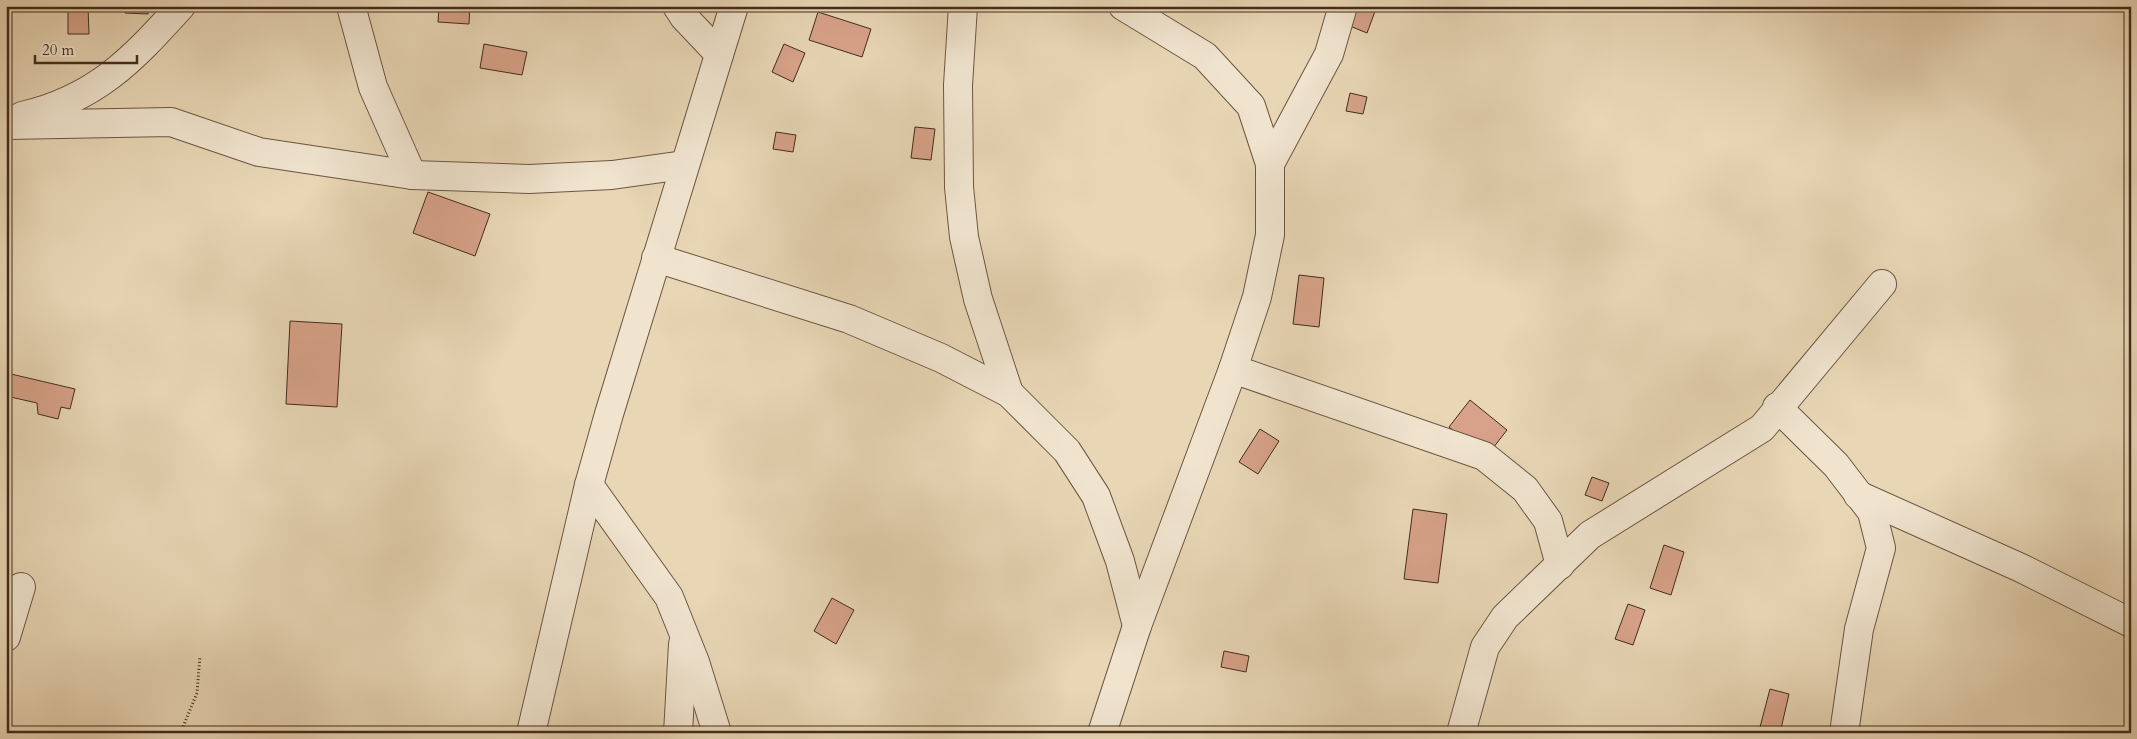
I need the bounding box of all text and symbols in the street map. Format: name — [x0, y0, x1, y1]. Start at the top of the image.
scale bar — [35, 32, 138, 64]
text: 20 m — [42, 40, 74, 60]

